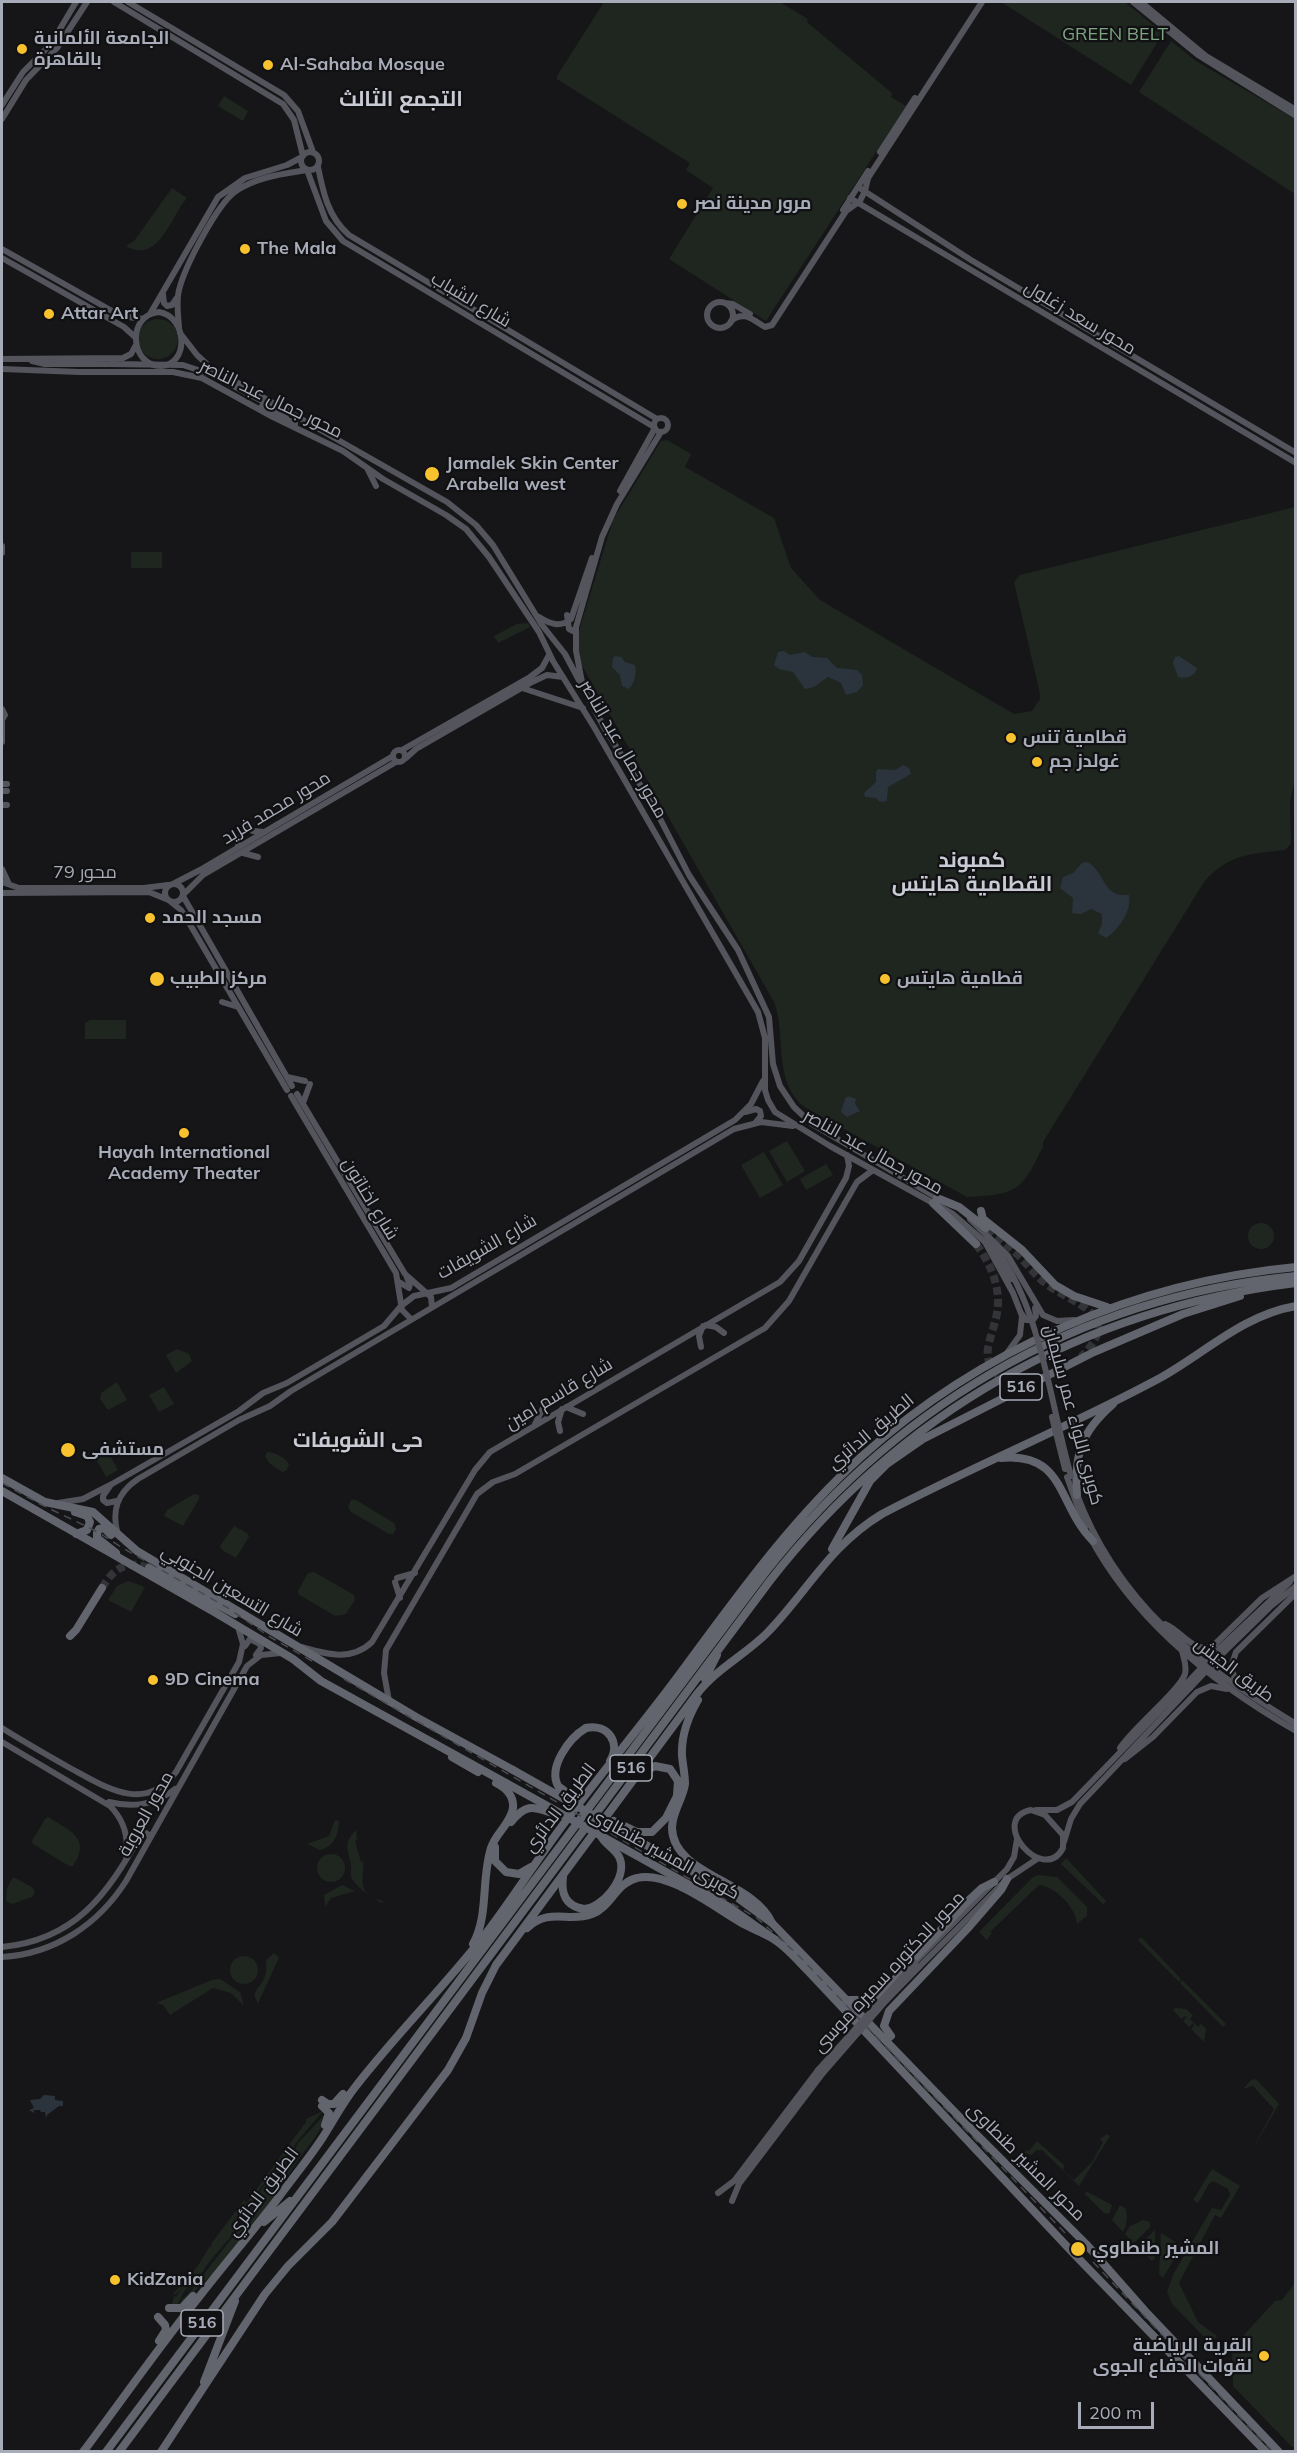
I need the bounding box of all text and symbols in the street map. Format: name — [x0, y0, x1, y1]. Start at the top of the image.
park label: GREEN BELT — [1062, 24, 1168, 46]
place label: الجامعة الألمانية بالقاهرة — [34, 28, 169, 70]
marker: الجامعة الألمانية بالقاهرة — [15, 42, 29, 56]
place label: Al-Sahaba Mosque — [280, 54, 445, 76]
marker: Al-Sahaba Mosque — [261, 58, 275, 72]
district label: التجمع الثالث — [339, 87, 463, 113]
place label: مرور مدينة نصر — [694, 193, 811, 215]
marker: مرور مدينة نصر — [675, 197, 689, 211]
place label: The Mala — [257, 238, 336, 260]
marker: The Mala — [238, 242, 252, 256]
street label: شارع الشباب — [427, 268, 515, 332]
street label: محور سعد زغلول — [1020, 276, 1140, 360]
place label: Attar Art — [61, 303, 138, 325]
marker: Attar Art — [42, 307, 56, 321]
street label: محور جمال عبد الناصر — [196, 355, 346, 443]
place label: Jamalek Skin Center Arabella west — [446, 453, 619, 496]
marker: Jamalek Skin Center Arabella west — [423, 465, 441, 483]
street label: محور جمال عبد الناصر — [574, 676, 672, 822]
place label: قطامية تنس — [1023, 727, 1127, 749]
marker: قطامية تنس — [1004, 731, 1018, 745]
place label: غولدز جم — [1049, 751, 1120, 773]
marker: غولدز جم — [1030, 755, 1044, 769]
street label: محور محمد فريد — [218, 767, 334, 849]
district label: كمبوند القطامية هايتس — [892, 848, 1052, 898]
street label: محور 79 — [53, 862, 117, 884]
place label: مسجد الحمد — [162, 907, 262, 929]
marker: مسجد الحمد — [143, 911, 157, 925]
place label: مركز الطبيب — [170, 968, 267, 990]
place label: قطامية هايتس — [897, 968, 1023, 990]
marker: مركز الطبيب — [148, 970, 166, 988]
marker: قطامية هايتس — [878, 972, 892, 986]
street label: محور جمال عبد الناصر — [799, 1105, 947, 1199]
marker: Hayah International Academy Theater — [177, 1126, 191, 1140]
place label: Hayah International Academy Theater — [98, 1142, 270, 1184]
street label: شارع اخناتون — [337, 1154, 403, 1244]
street label: شارع الشويفات — [434, 1210, 540, 1284]
street label: كوبرى اللواء عمر سليمان — [1039, 1322, 1107, 1508]
street label: شارع قاسم امين — [501, 1353, 617, 1435]
road number: 516 — [1000, 1374, 1042, 1400]
street label: الطريق الدائري — [823, 1390, 919, 1474]
district label: حى الشويفات — [293, 1428, 423, 1454]
place label: مستشفى — [82, 1439, 164, 1461]
marker: مستشفى — [59, 1441, 77, 1459]
street label: شارع التسعين الجنوبي — [157, 1540, 307, 1642]
street label: طريق الجيش — [1190, 1633, 1278, 1707]
place label: 9D Cinema — [165, 1669, 260, 1691]
marker: 9D Cinema — [146, 1673, 160, 1687]
road number: 516 — [610, 1755, 652, 1781]
street label: الطريق الدائري — [519, 1759, 601, 1857]
street label: محور العروبة — [114, 1768, 178, 1860]
street label: كوبرى المشير طنطاوى — [585, 1804, 743, 1904]
street label: محور الدكتوره سميره موسى — [809, 1887, 969, 2057]
street label: محور المشير طنطاوى — [962, 2098, 1090, 2226]
street label: الطريق الدائري — [222, 2143, 304, 2241]
place label: المشير طنطاوي — [1092, 2238, 1219, 2260]
marker: المشير طنطاوي — [1069, 2240, 1087, 2258]
place label: KidZania — [127, 2269, 203, 2291]
marker: KidZania — [108, 2273, 122, 2287]
road number: 516 — [181, 2310, 223, 2336]
place label: القرية الرياضية لقوات الدفاع الجوى — [1093, 2335, 1252, 2378]
marker: القرية الرياضية لقوات الدفاع الجوى — [1257, 2349, 1271, 2363]
scale bar — [1081, 2390, 1158, 2428]
text: 200 m — [1089, 2401, 1142, 2424]

